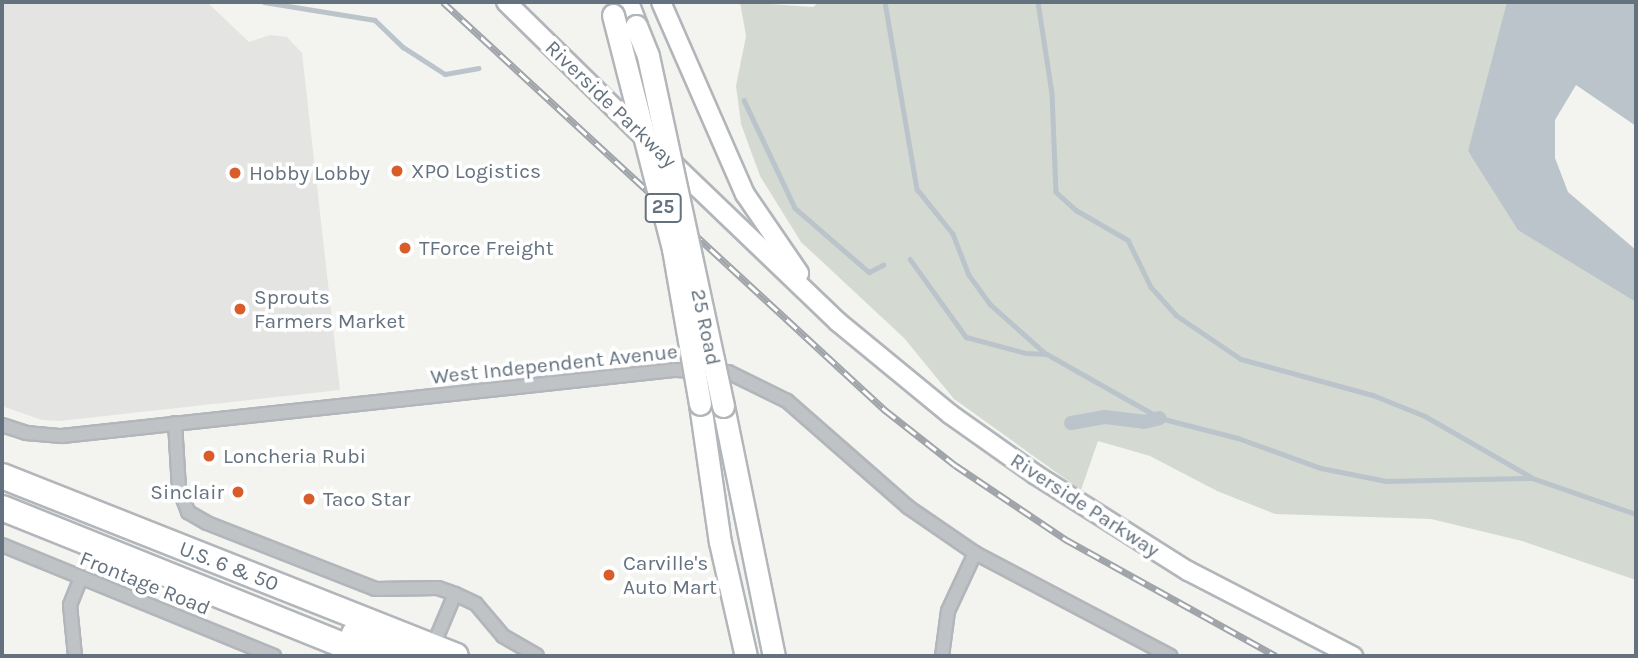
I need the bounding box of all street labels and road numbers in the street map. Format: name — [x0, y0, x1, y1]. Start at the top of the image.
street label: Riverside Parkway — [540, 35, 682, 173]
road number: 25 — [644, 192, 682, 224]
street label: 25 Road — [686, 287, 726, 367]
street label: West Independent Avenue — [429, 338, 679, 390]
street label: Riverside Parkway — [1006, 447, 1164, 563]
street label: U.S. 6 & 50 — [176, 536, 282, 596]
street label: Frontage Road — [76, 545, 214, 621]

